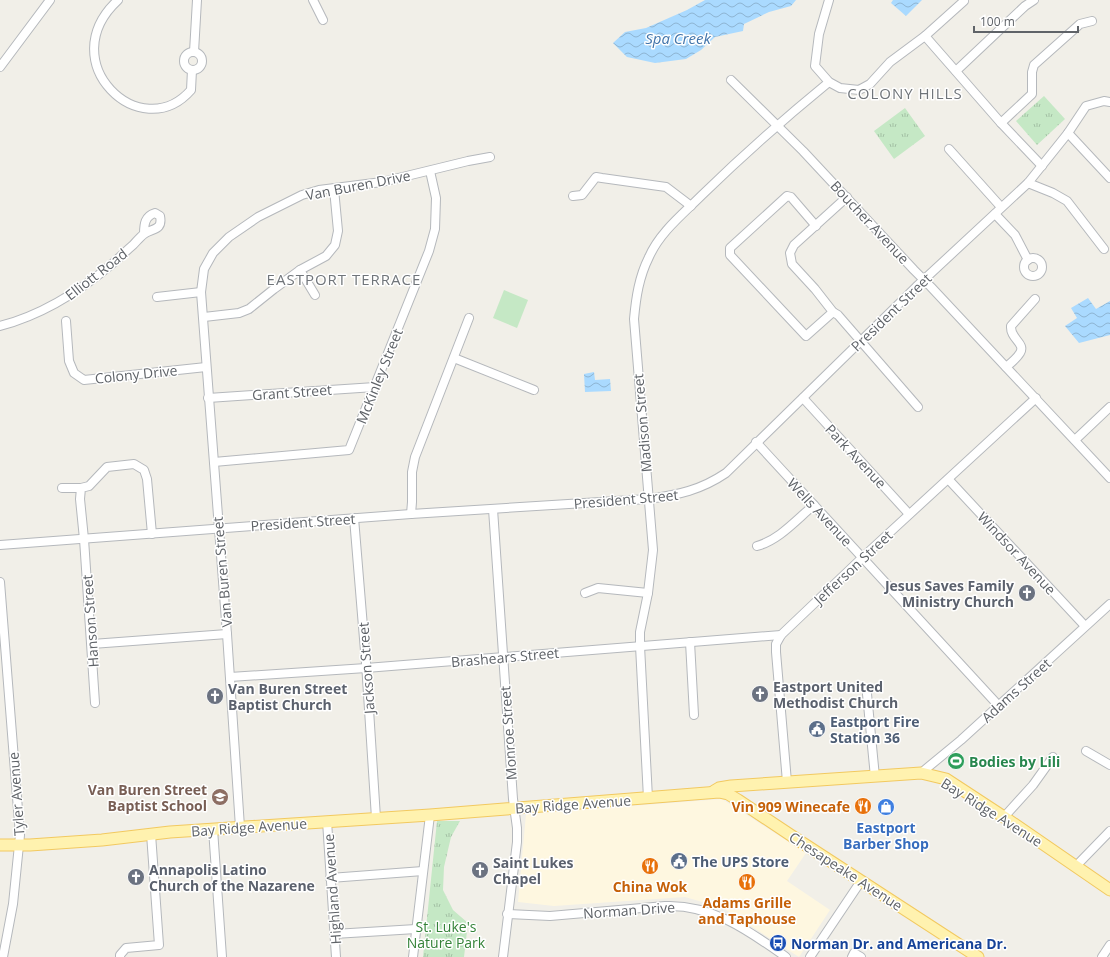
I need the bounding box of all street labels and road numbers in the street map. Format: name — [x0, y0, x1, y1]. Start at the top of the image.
street label: Van Buren Drive — [304, 166, 412, 204]
street label: Boucher Avenue — [826, 176, 914, 268]
street label: Elliott Road — [61, 244, 131, 304]
street label: President Street — [847, 269, 935, 355]
street label: McKinley Street — [351, 326, 407, 426]
street label: Colony Drive — [94, 360, 178, 388]
street label: Madison Street — [628, 373, 656, 473]
street label: Grant Street — [251, 380, 333, 404]
street label: Park Avenue — [821, 420, 891, 492]
street label: Wells Avenue — [783, 474, 857, 550]
street label: President Street — [573, 485, 679, 513]
street label: Windsor Avenue — [974, 507, 1060, 599]
street label: President Street — [250, 509, 356, 535]
street label: Van Buren Street — [208, 516, 236, 628]
street label: Jefferson Street — [808, 526, 896, 610]
street label: Hanson Street — [77, 574, 103, 668]
street label: Jackson Street — [353, 621, 379, 717]
street label: Brashears Street — [450, 643, 560, 671]
street label: Adams Street — [977, 654, 1055, 726]
street label: Monroe Street — [495, 685, 521, 781]
street label: Tyler Avenue — [4, 751, 28, 837]
street label: Bay Ridge Avenue — [938, 773, 1046, 851]
street label: Bay Ridge Avenue — [514, 790, 632, 818]
street label: Bay Ridge Avenue — [190, 813, 308, 841]
street label: Chesapeake Avenue — [786, 827, 906, 915]
street label: Highland Avenue — [319, 833, 345, 945]
street label: Norman Drive — [582, 897, 676, 923]

